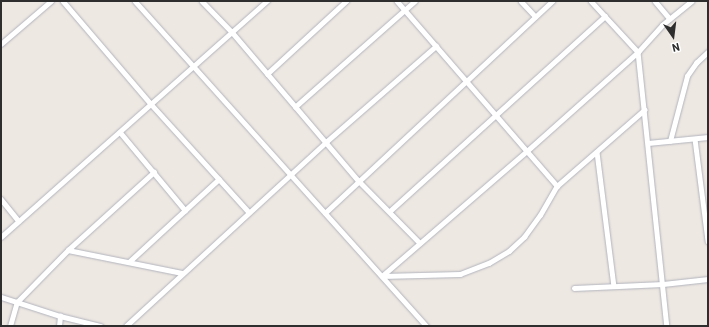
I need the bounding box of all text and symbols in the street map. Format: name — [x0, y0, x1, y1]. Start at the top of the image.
north arrow — [653, 16, 693, 56]
text: N — [671, 41, 681, 55]

